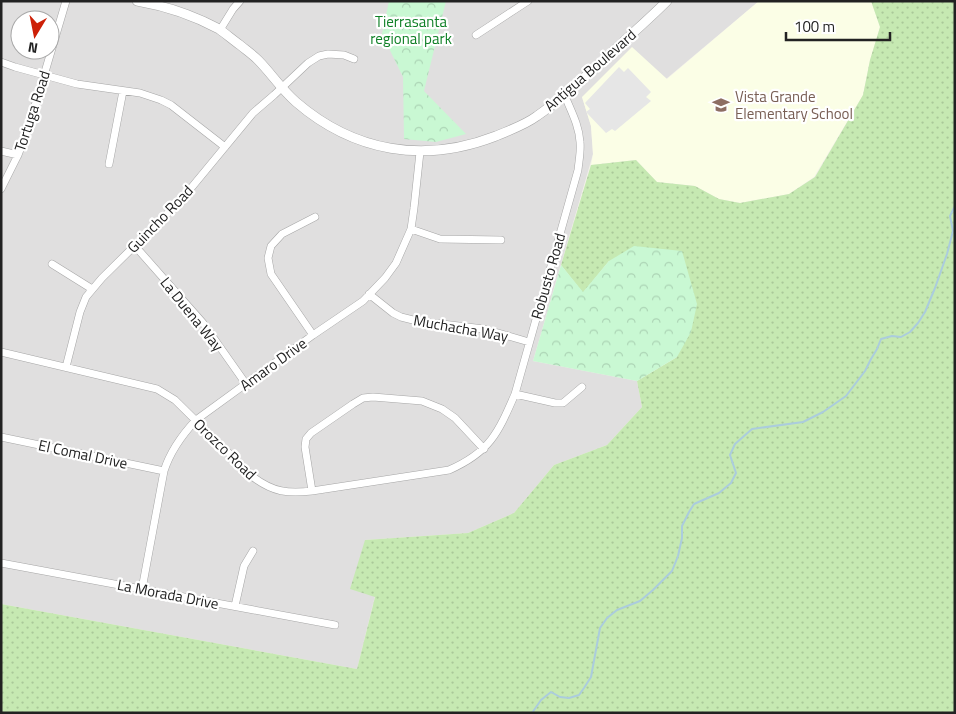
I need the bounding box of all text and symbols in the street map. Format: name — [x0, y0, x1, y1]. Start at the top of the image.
north arrow — [10, 10, 60, 60]
park label: Tierrasanta regional park — [370, 10, 452, 50]
scale bar — [786, 10, 890, 42]
text: 100 m — [794, 15, 835, 38]
street label: Antigua Boulevard — [539, 23, 641, 117]
text: N — [26, 37, 39, 59]
street label: Tortuga Road — [8, 68, 56, 154]
place label: Vista Grande Elementary School — [735, 85, 853, 125]
school or university icon: Vista Grande Elementary School — [711, 95, 731, 115]
street label: Guincho Road — [122, 180, 198, 258]
street label: Robusto Road — [525, 230, 571, 322]
street label: La Duena Way — [155, 272, 229, 356]
street label: Muchacha Way — [412, 308, 510, 348]
street label: Amaro Drive — [235, 332, 311, 396]
street label: Orozco Road — [188, 413, 262, 485]
street label: El Comal Drive — [36, 433, 130, 475]
street label: La Morada Drive — [115, 573, 221, 615]

